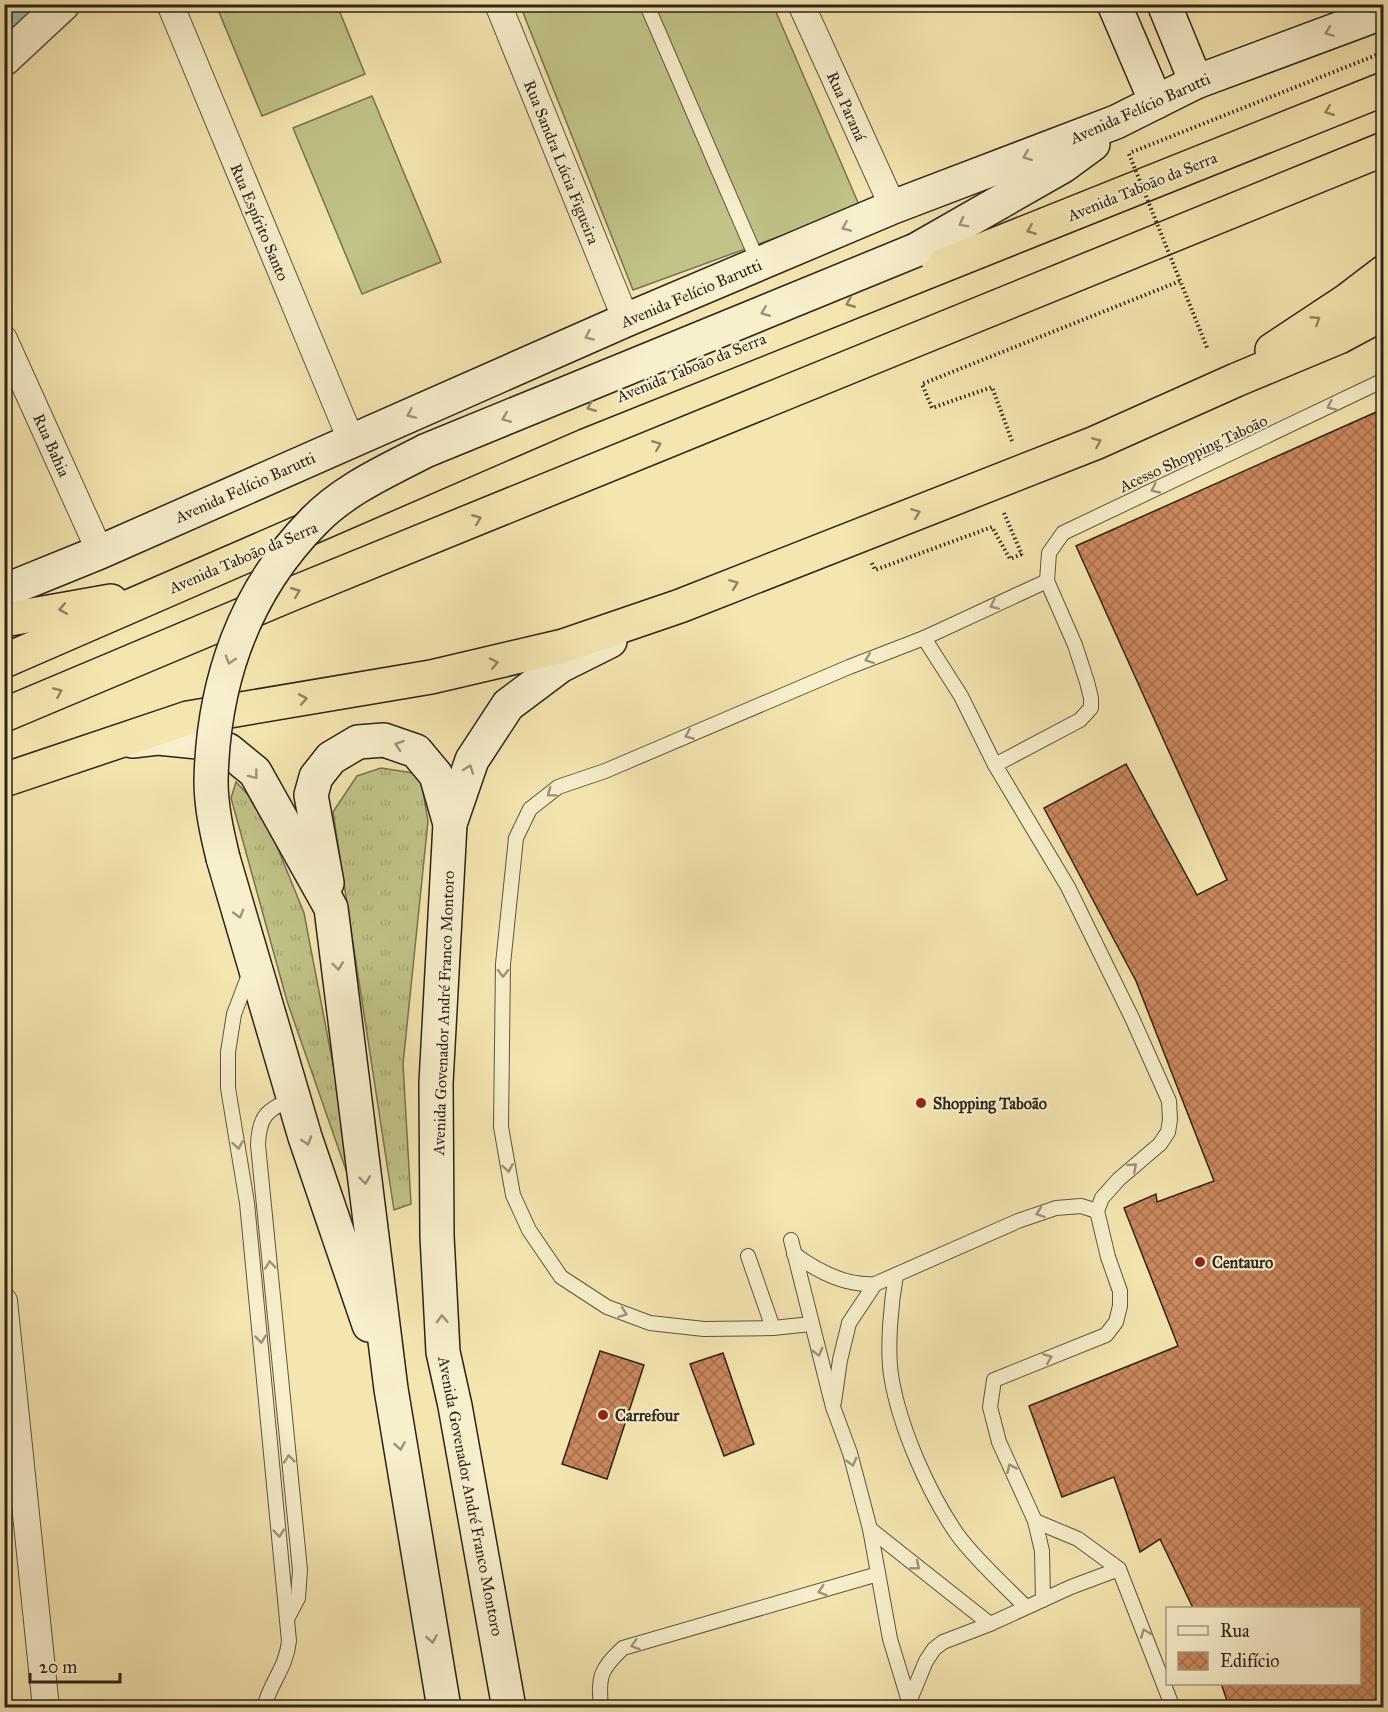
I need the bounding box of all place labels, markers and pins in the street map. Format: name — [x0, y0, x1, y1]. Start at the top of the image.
place label: Shopping Taboão — [933, 1094, 1047, 1114]
marker: Shopping Taboão — [914, 1096, 928, 1110]
place label: Centauro — [1212, 1253, 1273, 1272]
marker: Centauro — [1193, 1255, 1207, 1269]
place label: Carrefour — [615, 1406, 680, 1425]
marker: Carrefour — [596, 1408, 610, 1422]

